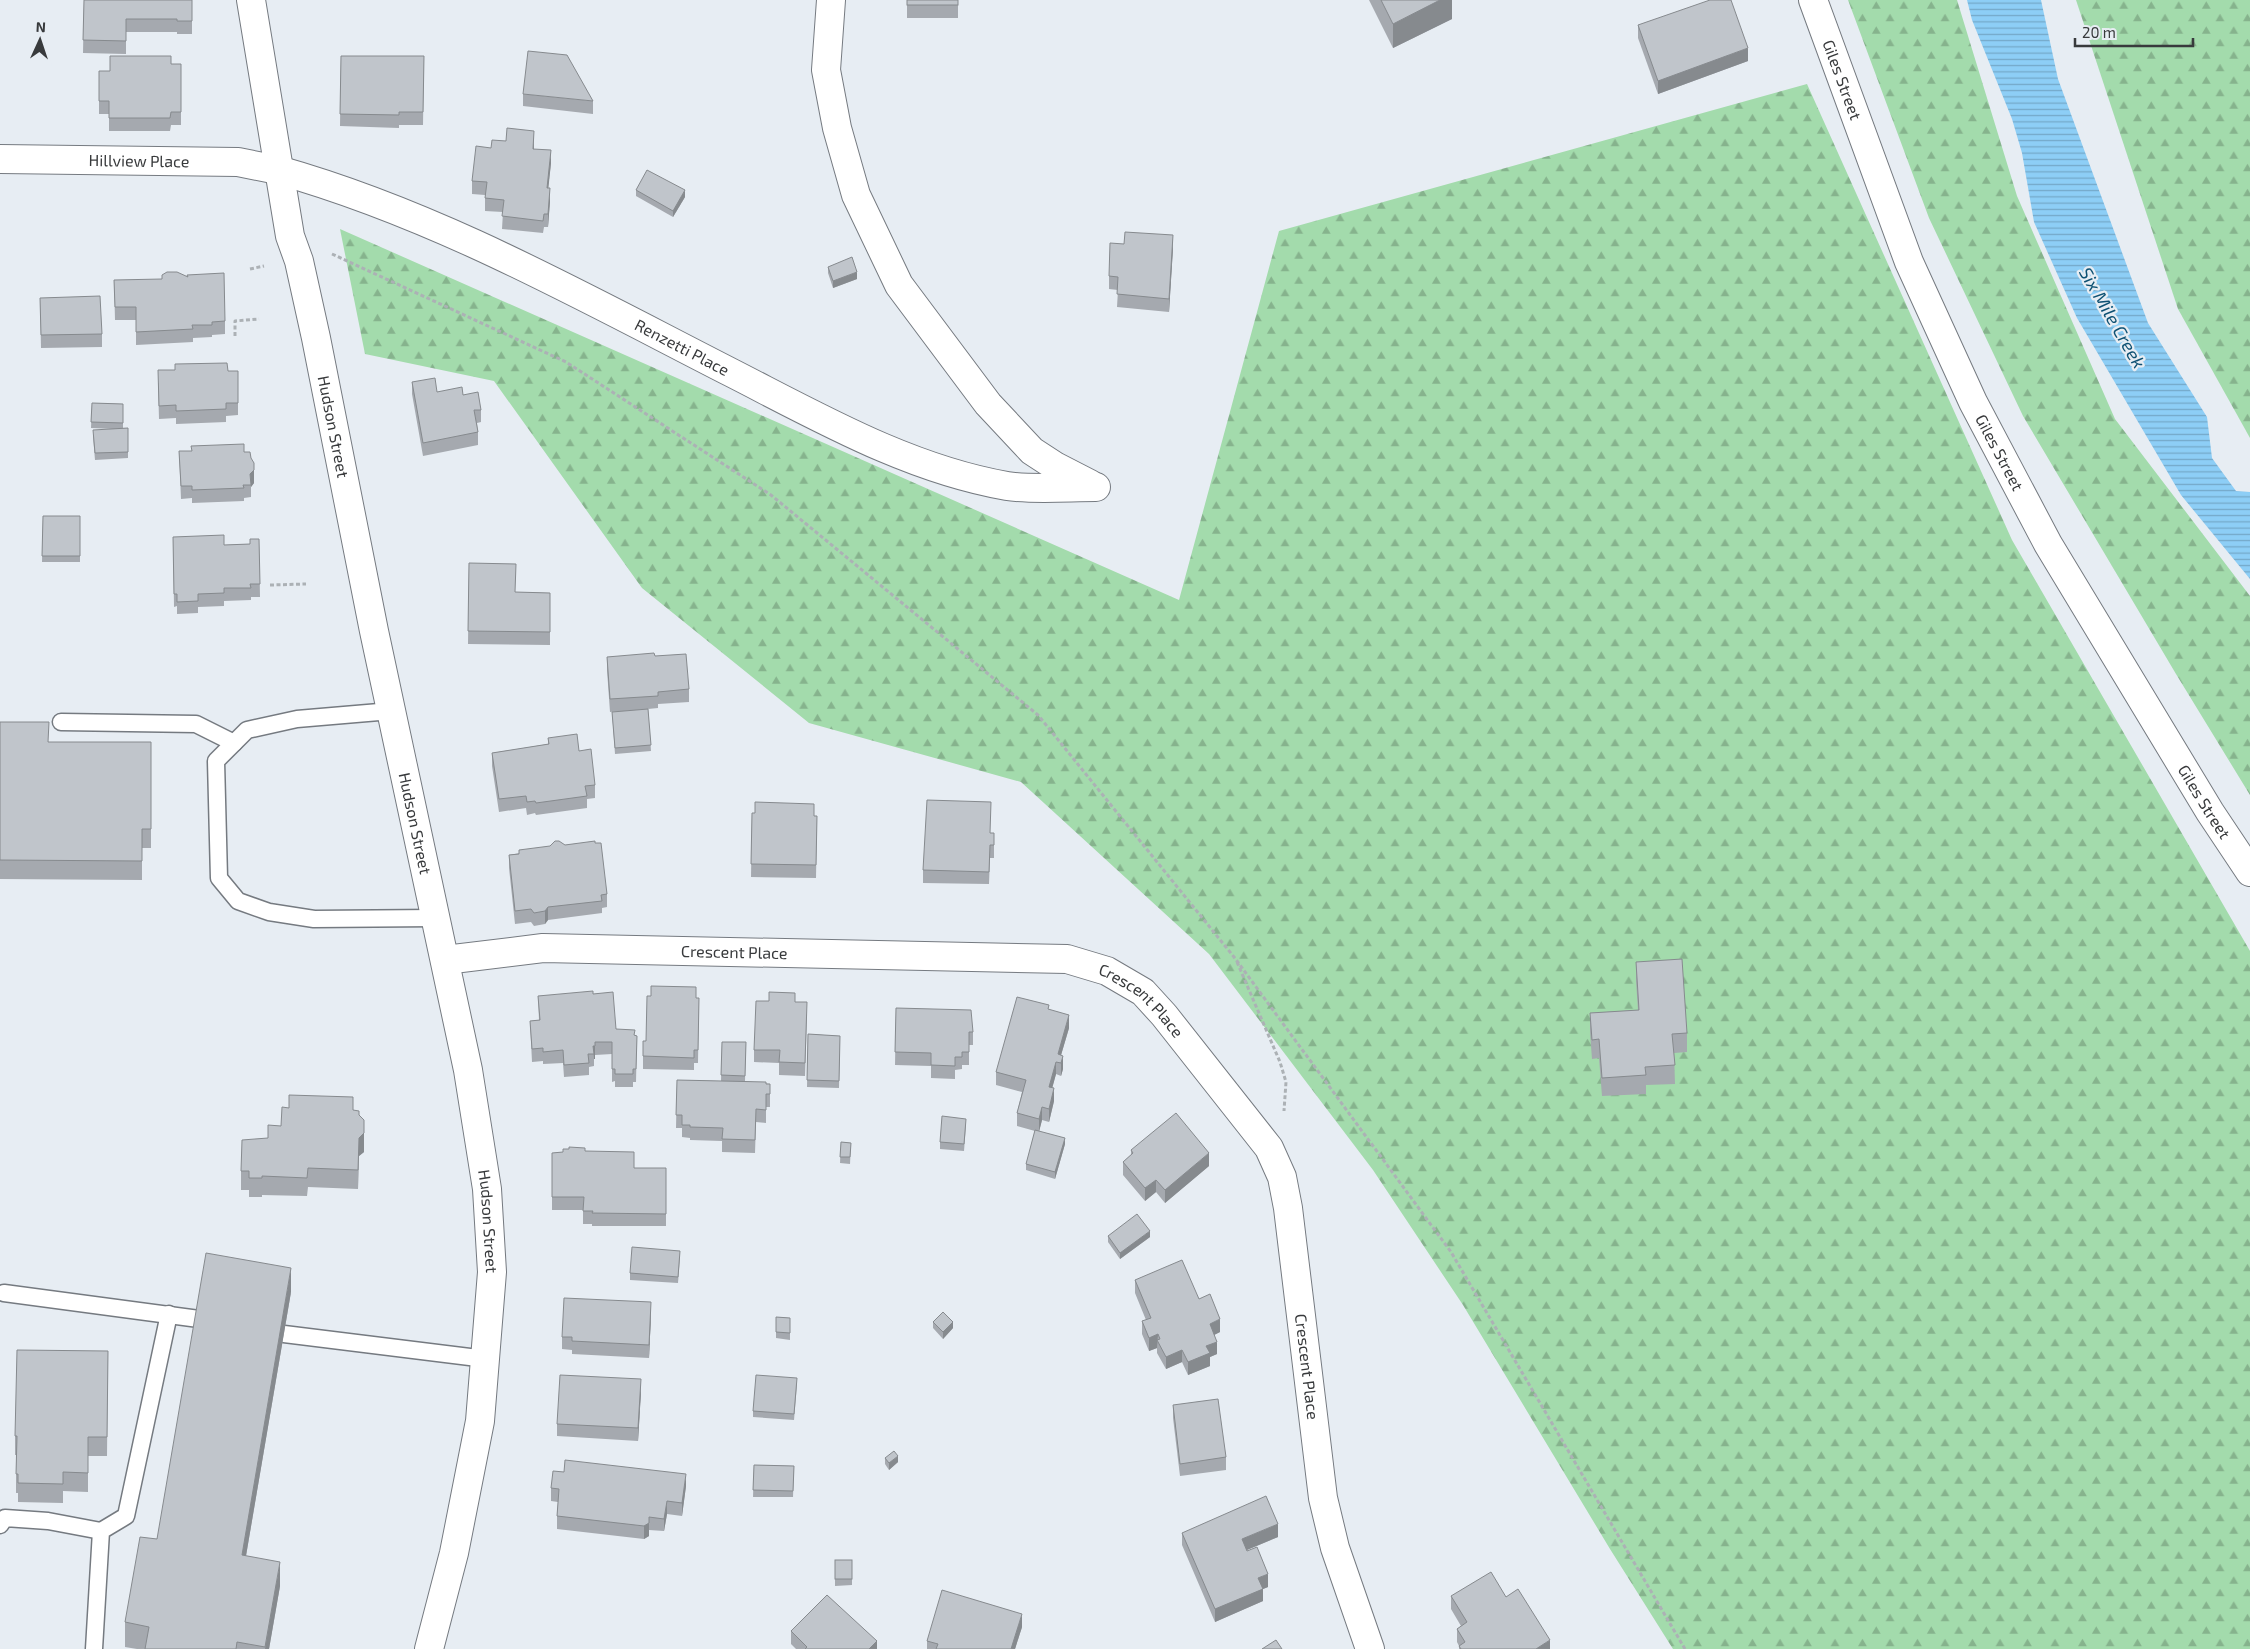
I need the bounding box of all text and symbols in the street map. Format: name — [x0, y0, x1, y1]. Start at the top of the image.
north arrow — [15, 15, 65, 65]
scale bar — [2075, 15, 2192, 47]
text: N — [35, 18, 46, 35]
text: 20 m — [2082, 23, 2116, 41]
street label: Giles Street — [1819, 37, 1866, 122]
street label: Hillview Place — [89, 150, 189, 170]
water label: Six Mile Creek — [2075, 263, 2151, 372]
street label: Renzetti Place — [632, 315, 733, 379]
street label: Hudson Street — [315, 374, 353, 479]
street label: Giles Street — [1972, 411, 2028, 494]
street label: Giles Street — [2175, 761, 2235, 842]
street label: Hudson Street — [396, 771, 436, 876]
street label: Crescent Place — [681, 941, 788, 962]
street label: Crescent Place — [1097, 959, 1188, 1041]
street label: Hudson Street — [475, 1168, 502, 1273]
street label: Crescent Place — [1292, 1312, 1323, 1421]

